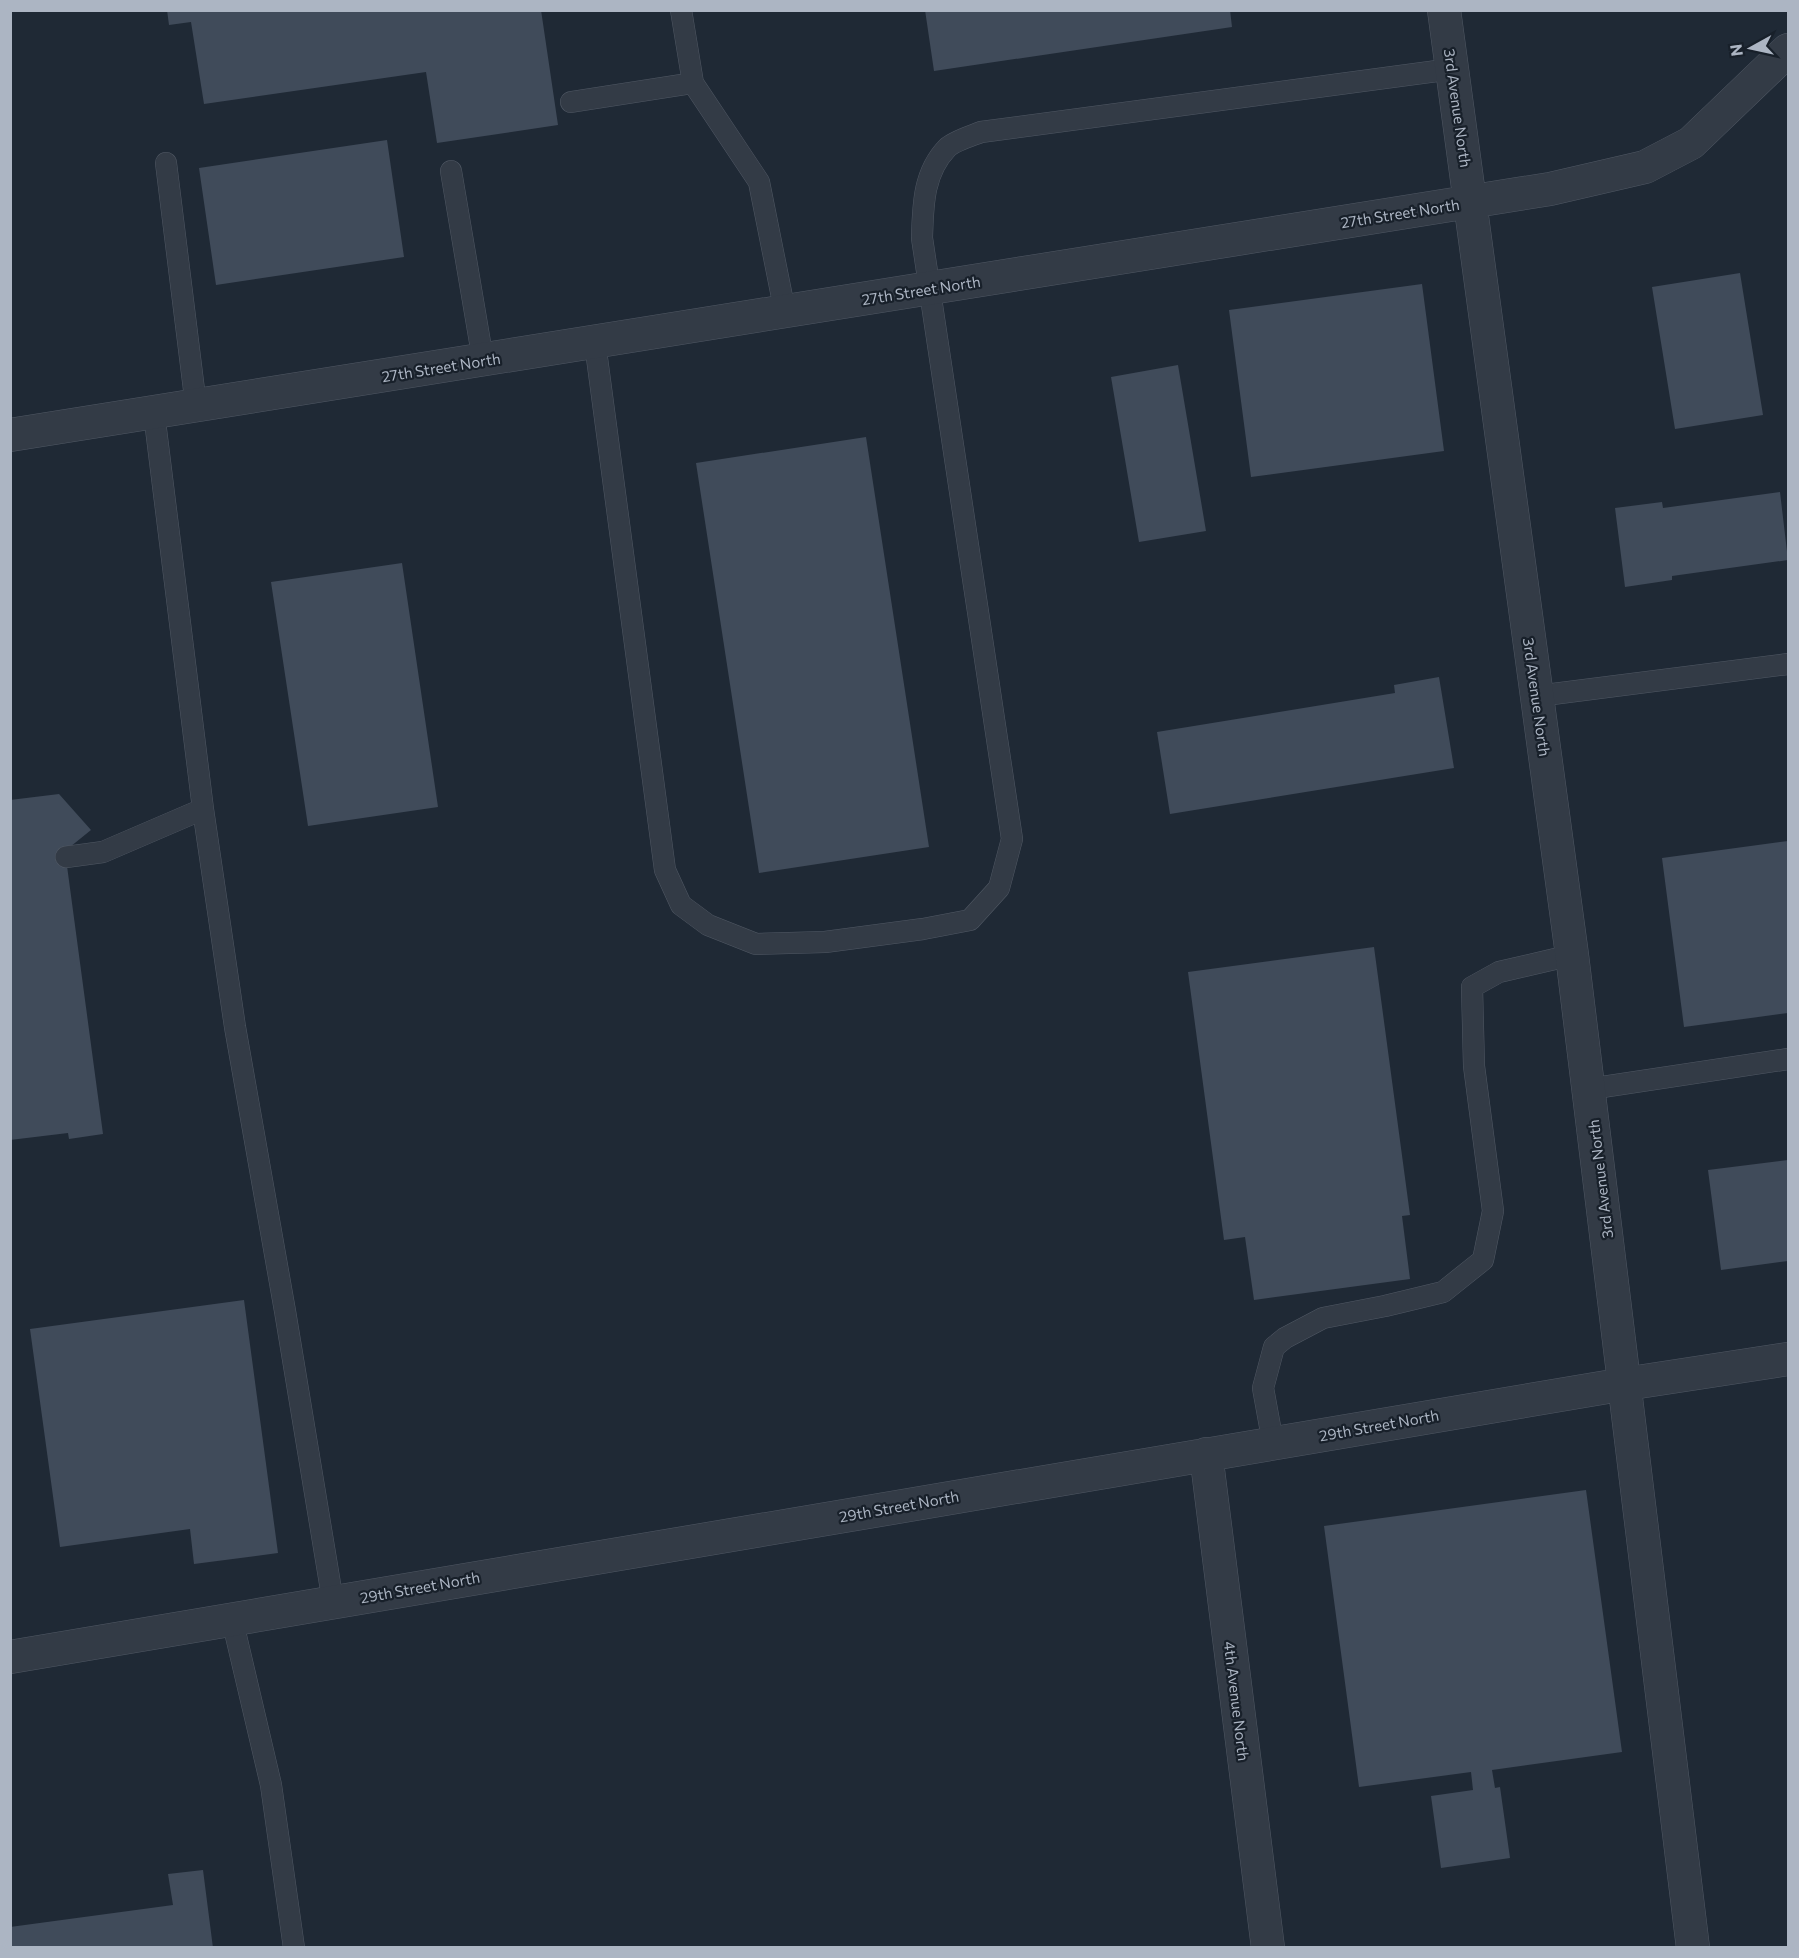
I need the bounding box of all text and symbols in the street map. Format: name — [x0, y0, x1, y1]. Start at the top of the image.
north arrow — [1721, 18, 1781, 78]
text: N — [1725, 43, 1746, 57]
street label: 3rd Avenue North — [1441, 47, 1475, 169]
street label: 27th Street North — [1339, 195, 1461, 231]
street label: 27th Street North — [860, 272, 982, 308]
street label: 27th Street North — [380, 349, 502, 385]
street label: 3rd Avenue North — [1520, 636, 1554, 758]
street label: 3rd Avenue North — [1584, 1118, 1616, 1240]
street label: 29th Street North — [1318, 1406, 1440, 1444]
street label: 29th Street North — [838, 1487, 960, 1525]
street label: 29th Street North — [359, 1568, 481, 1606]
street label: 4th Avenue North — [1221, 1640, 1253, 1762]

